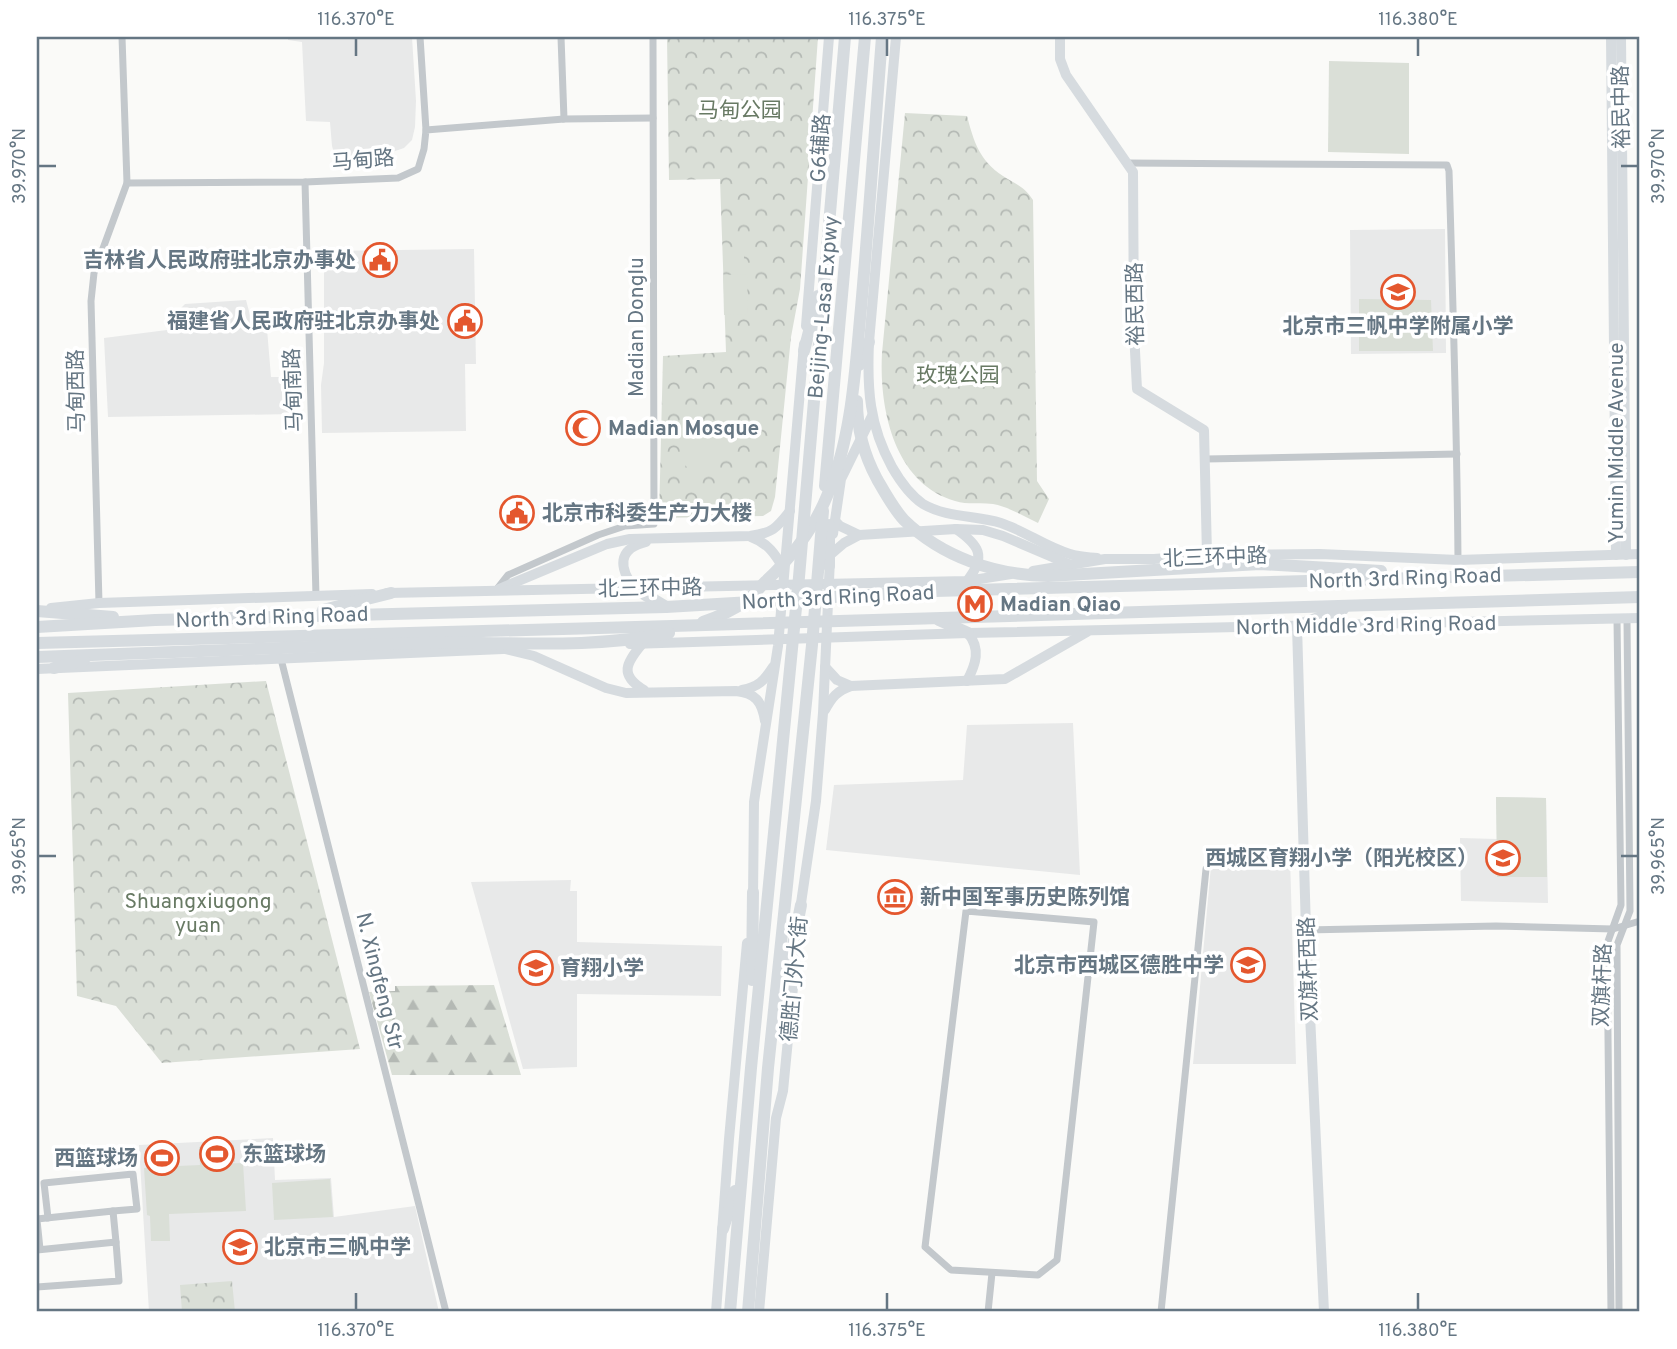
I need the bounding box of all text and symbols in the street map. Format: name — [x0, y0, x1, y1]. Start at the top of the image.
text: 116.370°E — [317, 9, 395, 32]
text: 116.375°E — [848, 9, 926, 32]
text: 116.380°E — [1378, 9, 1458, 32]
street label: 裕民中路 — [1608, 65, 1637, 149]
park label: 马甸公园 — [698, 98, 782, 125]
street label: G6辅路 — [806, 113, 837, 183]
text: 39.970°N — [9, 128, 32, 204]
text: 39.970°N — [1648, 128, 1671, 204]
street label: 马甸路 — [331, 145, 396, 178]
street label: Beijing-Lasa Expwy — [803, 214, 846, 400]
public building icon: 吉林省人民政府驻北京办事处 — [361, 241, 399, 279]
place label: 吉林省人民政府驻北京办事处 — [83, 248, 356, 275]
street label: Madian Donglu — [624, 257, 651, 397]
street label: 裕民西路 — [1122, 262, 1151, 346]
school or university icon: 北京市三帆中学附属小学 — [1379, 273, 1417, 311]
public building icon: 福建省人民政府驻北京办事处 — [446, 302, 484, 340]
place label: 福建省人民政府驻北京办事处 — [167, 309, 440, 336]
place label: 北京市三帆中学附属小学 — [1283, 314, 1514, 341]
street label: Yumin Middle Avenue — [1604, 343, 1631, 543]
street label: 马甸南路 — [280, 348, 309, 432]
street label: 马甸西路 — [63, 349, 92, 433]
park label: 玫瑰公园 — [916, 363, 1000, 390]
mosque icon: Madian Mosque — [564, 409, 602, 447]
place label: Madian Mosque — [608, 416, 759, 443]
public building icon: 北京市科委生产力大楼 — [498, 494, 536, 532]
place label: 北京市科委生产力大楼 — [542, 501, 752, 528]
street label: 北三环中路 — [1162, 543, 1268, 574]
street label: North 3rd Ring Road — [1308, 563, 1502, 596]
street label: 北三环中路 — [597, 575, 703, 604]
street label: North 3rd Ring Road — [741, 580, 935, 617]
metro station icon: Madian Qiao — [956, 585, 994, 623]
place label: Madian Qiao — [1000, 592, 1121, 619]
street label: North 3rd Ring Road — [175, 602, 369, 635]
street label: North Middle 3rd Ring Road — [1235, 611, 1497, 642]
text: 39.965°N — [9, 817, 32, 895]
text: 39.965°N — [1648, 817, 1671, 895]
school or university icon: 西城区育翔小学（阳光校区） — [1484, 839, 1522, 877]
place label: 西城区育翔小学（阳光校区） — [1205, 846, 1478, 873]
museum icon: 新中国军事历史陈列馆 — [876, 878, 914, 916]
place label: 新中国军事历史陈列馆 — [920, 885, 1130, 912]
park label: Shuangxiugong yuan — [125, 889, 272, 940]
street label: N. Xingfeng Str — [348, 910, 409, 1053]
street label: 德胜门外大街 — [777, 915, 814, 1043]
street label: 双旗杆西路 — [1294, 916, 1325, 1022]
street label: 双旗杆路 — [1589, 943, 1618, 1027]
school or university icon: 北京市西城区德胜中学 — [1229, 946, 1267, 984]
school or university icon: 育翔小学 — [517, 949, 555, 987]
place label: 北京市西城区德胜中学 — [1014, 953, 1224, 980]
place label: 育翔小学 — [560, 956, 644, 983]
sports icon: 东篮球场 — [198, 1135, 236, 1173]
sports icon: 西篮球场 — [143, 1139, 181, 1177]
place label: 东篮球场 — [242, 1142, 326, 1169]
place label: 西篮球场 — [54, 1146, 138, 1173]
school or university icon: 北京市三帆中学 — [221, 1228, 259, 1266]
place label: 北京市三帆中学 — [264, 1235, 411, 1262]
text: 116.370°E — [317, 1320, 395, 1343]
text: 116.375°E — [848, 1320, 926, 1343]
text: 116.380°E — [1378, 1320, 1458, 1343]

